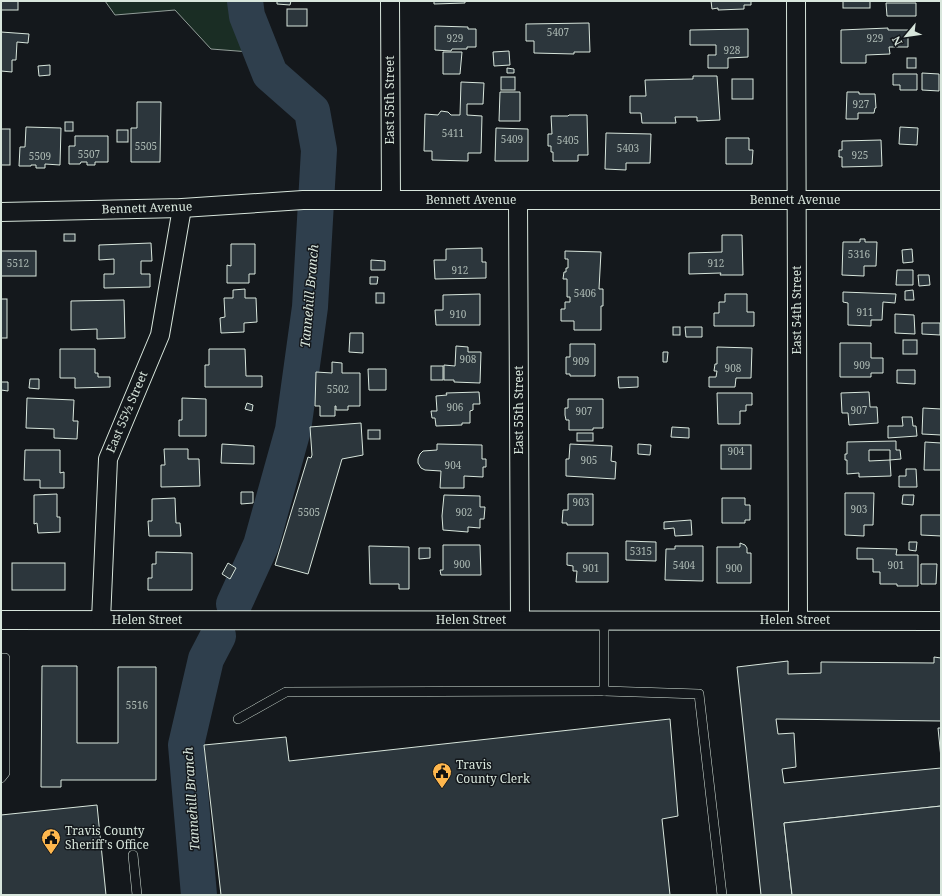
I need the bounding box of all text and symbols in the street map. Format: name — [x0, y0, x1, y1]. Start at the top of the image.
north arrow — [886, 16, 926, 56]
house number: 5407 — [547, 25, 570, 39]
house number: 929 — [447, 31, 463, 45]
house number: 929 — [867, 31, 883, 45]
text: N — [888, 33, 905, 49]
house number: 928 — [724, 43, 741, 57]
street label: East 55th Street — [381, 56, 398, 144]
house number: 927 — [853, 97, 870, 111]
house number: 5411 — [442, 126, 464, 140]
house number: 5409 — [501, 132, 523, 146]
house number: 5405 — [557, 133, 579, 147]
house number: 5505 — [135, 139, 157, 153]
house number: 5403 — [617, 141, 640, 155]
house number: 5507 — [78, 147, 101, 161]
house number: 925 — [852, 148, 868, 162]
house number: 5509 — [29, 149, 51, 163]
street label: Bennett Avenue — [426, 191, 516, 208]
street label: Bennett Avenue — [750, 191, 840, 208]
street label: Bennett Avenue — [101, 197, 193, 218]
water label: Tannehill Branch — [296, 243, 323, 349]
house number: 5316 — [848, 247, 871, 261]
house number: 5512 — [7, 256, 29, 270]
house number: 912 — [708, 256, 724, 270]
house number: 912 — [452, 263, 468, 277]
street label: East 54th Street — [788, 266, 805, 354]
house number: 5406 — [574, 286, 597, 300]
house number: 911 — [857, 305, 873, 319]
house number: 910 — [450, 307, 467, 321]
house number: 908 — [460, 352, 477, 366]
house number: 909 — [573, 354, 589, 368]
house number: 909 — [854, 358, 870, 372]
house number: 908 — [725, 361, 742, 375]
street label: East 55th Street — [510, 366, 527, 454]
street label: East 55½ Street — [102, 368, 151, 455]
house number: 5502 — [327, 382, 349, 396]
house number: 906 — [447, 400, 464, 414]
house number: 907 — [851, 403, 868, 417]
house number: 907 — [576, 404, 593, 418]
house number: 904 — [728, 444, 745, 458]
house number: 905 — [581, 453, 597, 467]
house number: 904 — [445, 458, 462, 472]
house number: 903 — [573, 495, 590, 509]
house number: 903 — [851, 502, 868, 516]
house number: 5505 — [298, 505, 320, 519]
house number: 902 — [456, 505, 472, 519]
house number: 5315 — [630, 544, 652, 558]
house number: 900 — [454, 557, 471, 571]
house number: 5404 — [673, 558, 696, 572]
house number: 901 — [888, 558, 904, 572]
house number: 901 — [583, 561, 599, 575]
house number: 900 — [726, 561, 743, 575]
street label: Helen Street — [112, 611, 182, 628]
street label: Helen Street — [436, 611, 506, 628]
street label: Helen Street — [760, 611, 830, 628]
house number: 5516 — [126, 698, 149, 712]
water label: Tannehill Branch — [178, 746, 204, 851]
place label: Travis County Clerk — [456, 756, 531, 787]
public building icon: Travis County Clerk — [431, 761, 453, 789]
place label: Travis County Sheriff's Office — [65, 822, 149, 853]
public building icon: Travis County Sheriff's Office — [40, 827, 62, 855]

